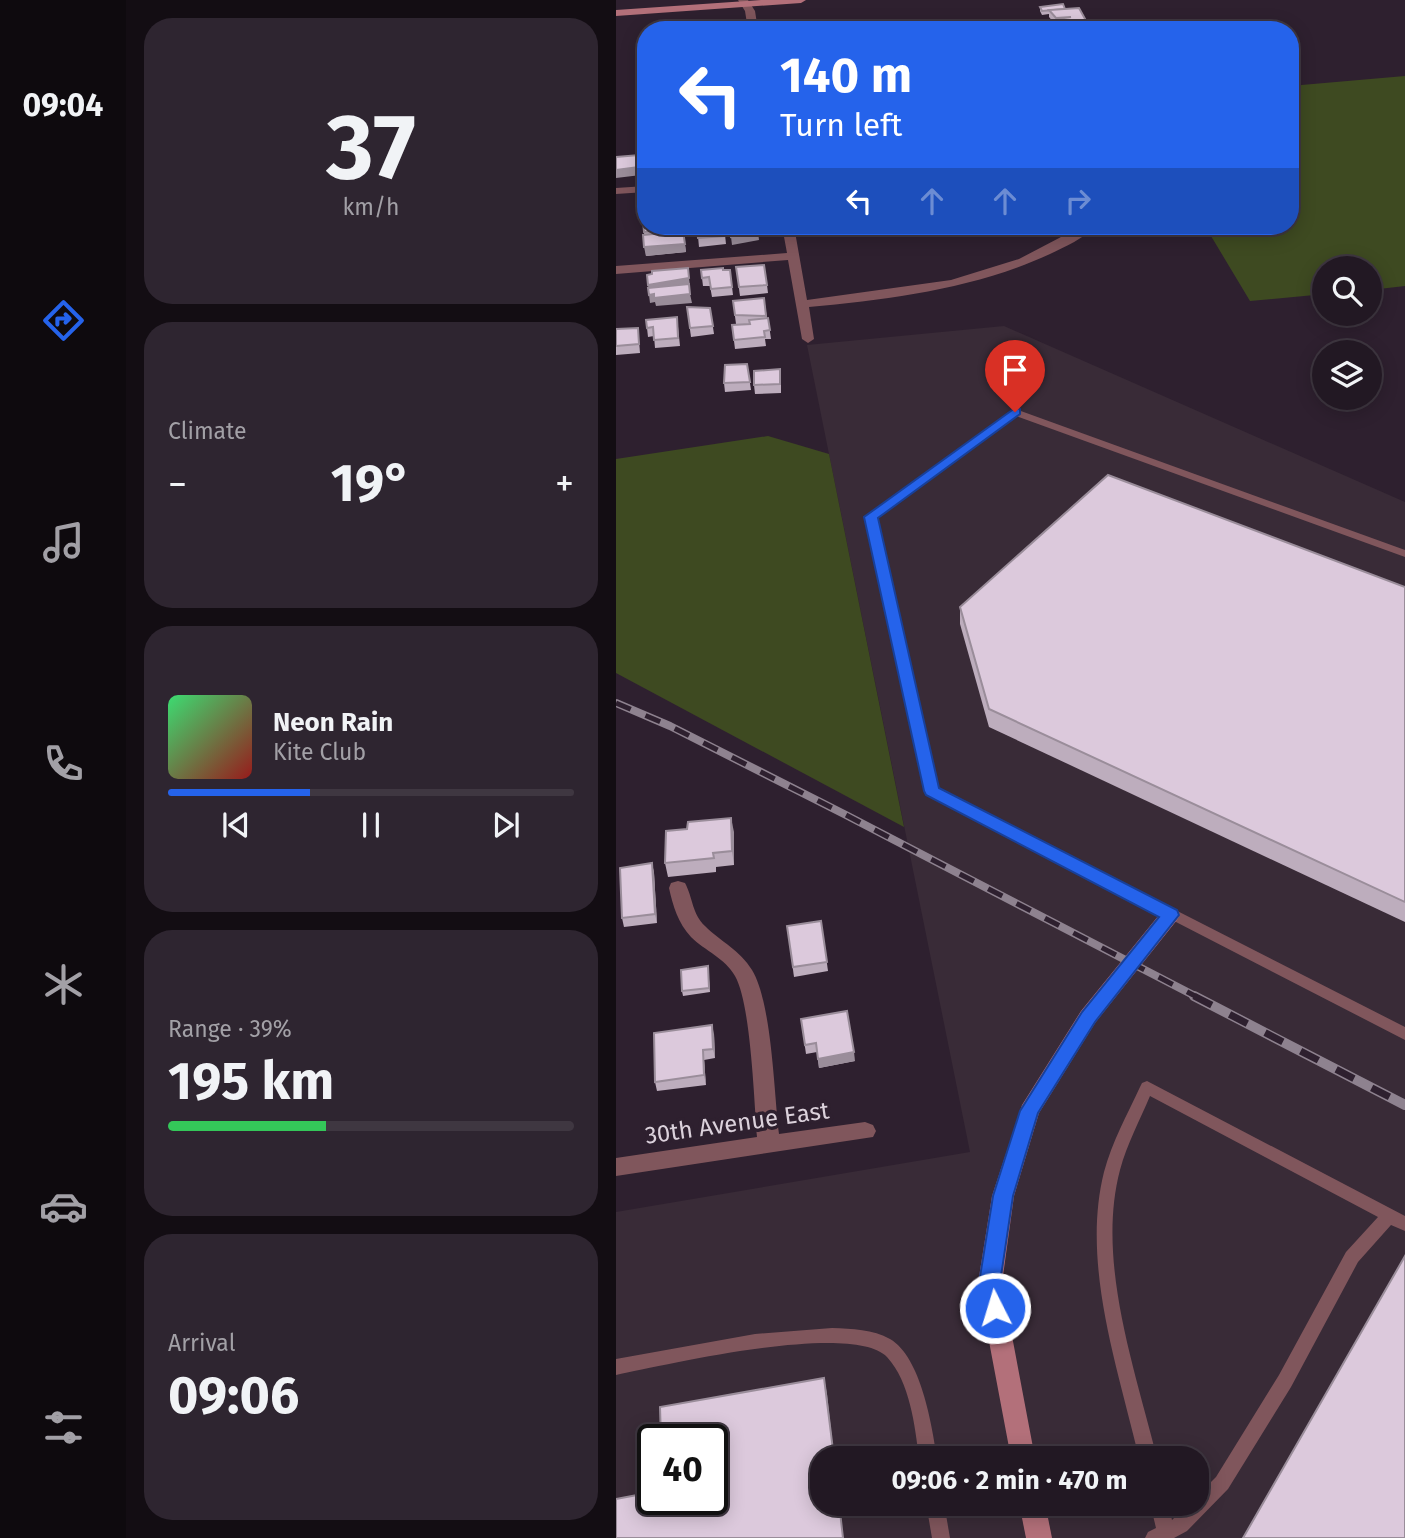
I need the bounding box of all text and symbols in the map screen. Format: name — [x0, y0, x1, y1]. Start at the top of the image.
text: 140 m — [780, 46, 912, 105]
icon: left — [665, 49, 756, 140]
text: 09:04 — [23, 86, 103, 124]
text: 37 — [326, 93, 416, 202]
text: Turn left — [780, 106, 902, 144]
icon: left — [840, 182, 878, 220]
icon: ahead — [913, 182, 951, 220]
icon: ahead — [986, 182, 1024, 220]
icon: right — [1059, 182, 1097, 220]
text: km/h — [343, 193, 399, 221]
map controls — [1312, 256, 1382, 410]
button: search — [1312, 256, 1382, 326]
icon: directions — [39, 296, 88, 345]
pin — [985, 340, 1045, 412]
button: layers — [1312, 340, 1382, 410]
icon: arrive — [996, 351, 1034, 389]
text: Climate — [168, 417, 247, 445]
text: 19° — [331, 452, 411, 515]
text: − — [168, 461, 187, 507]
text: + — [555, 461, 574, 507]
icon: music — [39, 518, 88, 567]
text: Neon Rain — [273, 707, 393, 738]
text: Kite Club — [273, 738, 366, 766]
icon: phone — [39, 739, 88, 788]
icon: previous — [217, 806, 255, 844]
icon: pause — [352, 806, 390, 844]
icon: next — [487, 806, 525, 844]
icon: climate — [39, 960, 88, 1009]
text: Range · 39% — [168, 1015, 292, 1043]
text: 195 km — [168, 1050, 334, 1113]
street label: 30th Avenue East — [643, 1096, 831, 1150]
icon: car — [39, 1182, 88, 1231]
position arrow — [958, 1271, 1032, 1345]
text: Arrival — [168, 1329, 235, 1357]
text: 09:06 — [168, 1364, 299, 1427]
icon: filters — [39, 1403, 88, 1452]
speed limit sign: 40 — [637, 1424, 728, 1515]
text: 09:06 · 2 min · 470 m — [892, 1465, 1127, 1496]

